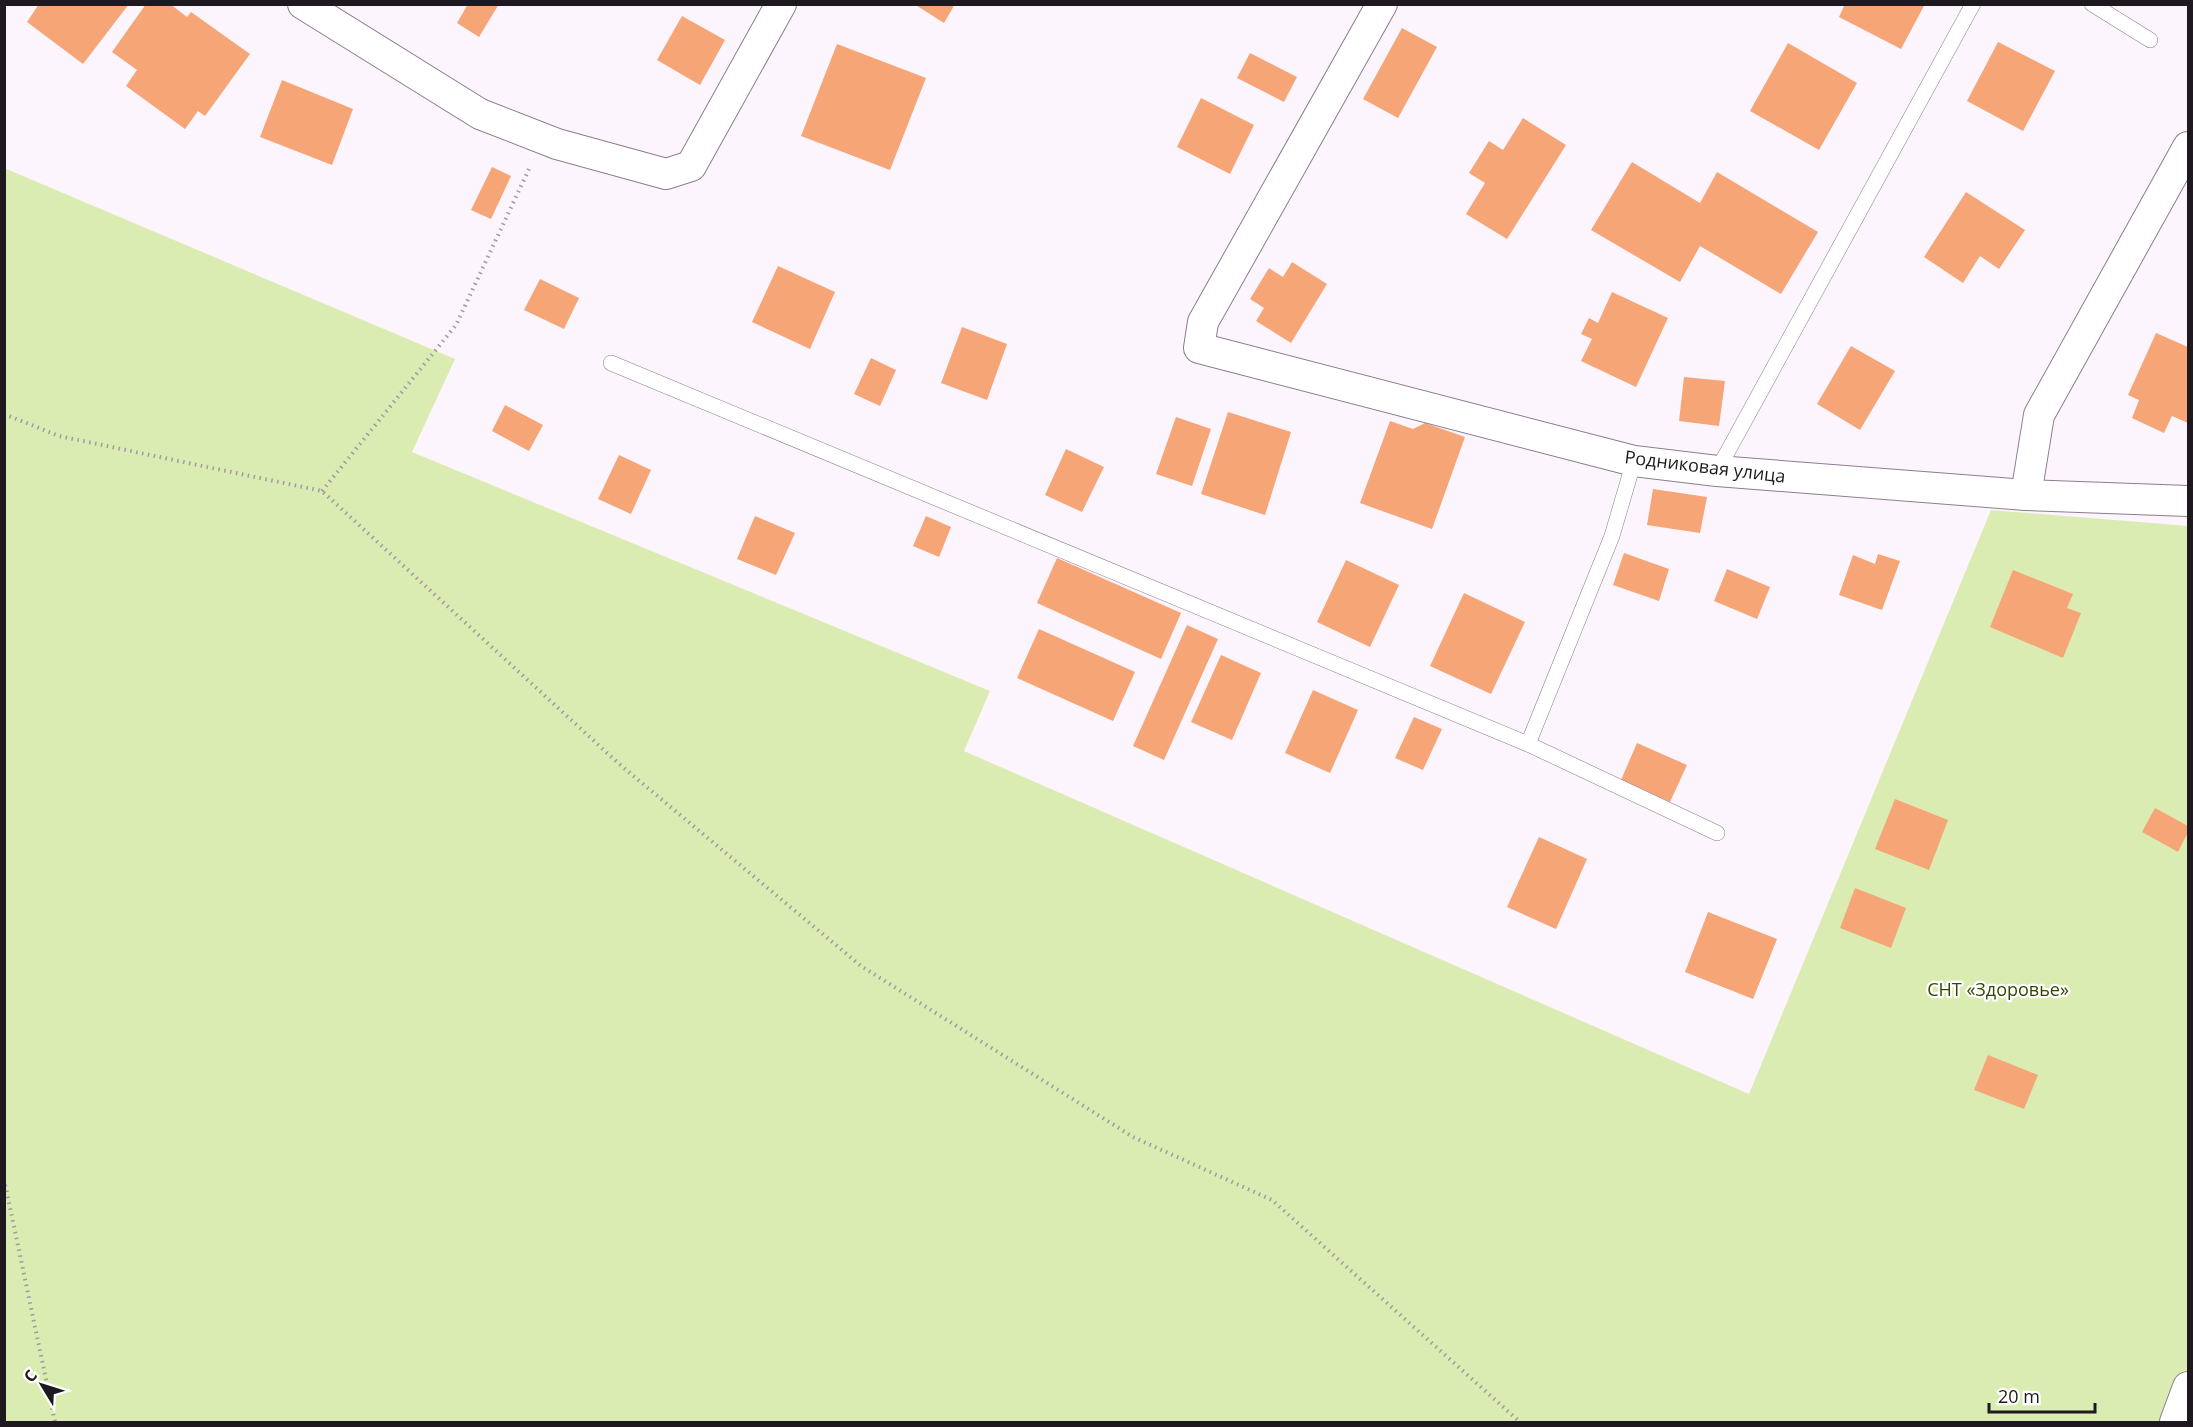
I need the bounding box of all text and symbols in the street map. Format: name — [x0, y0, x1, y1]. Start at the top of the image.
street label: Родниковая улица — [1623, 444, 1787, 488]
park label: СНТ «Здоровье» — [1927, 977, 2069, 1001]
north arrow — [12, 1355, 72, 1415]
text: С — [18, 1365, 42, 1387]
scale bar — [1989, 1376, 2096, 1414]
text: 20 m — [1998, 1384, 2040, 1408]

